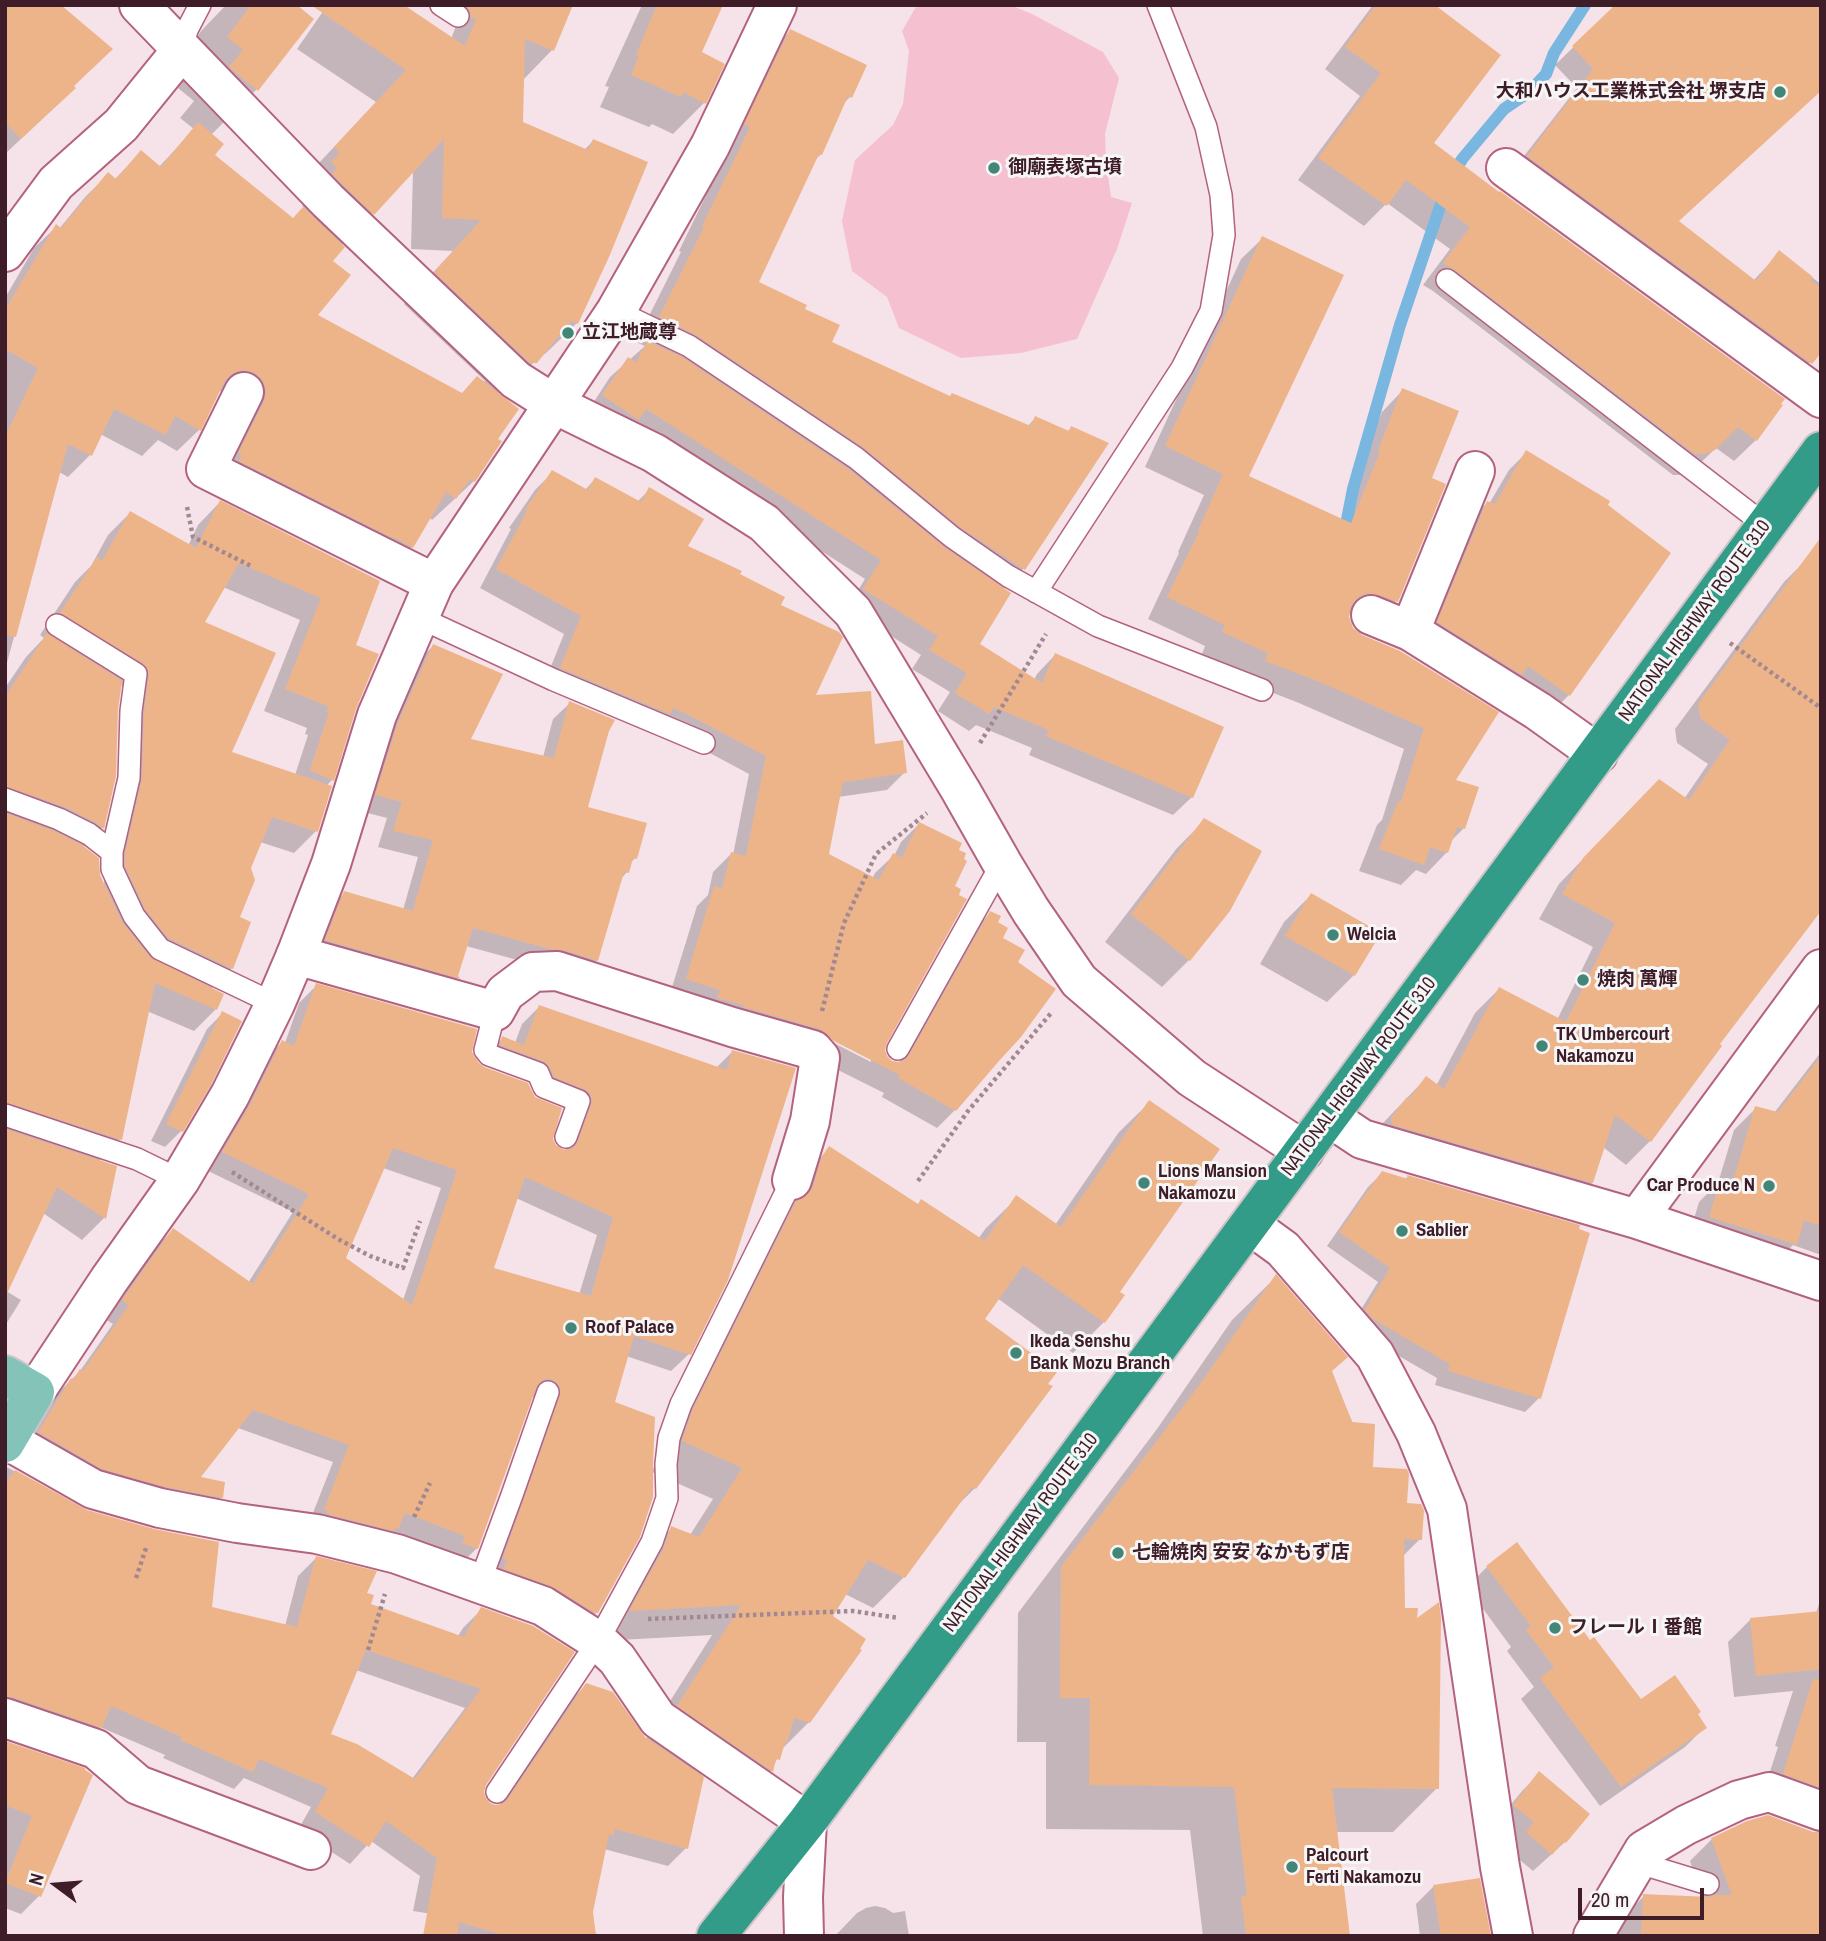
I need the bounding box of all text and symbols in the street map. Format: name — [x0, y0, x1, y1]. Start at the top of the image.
place label: 大和ハウス工業株式会社 堺支店 — [1496, 81, 1766, 103]
marker: 大和ハウス工業株式会社 堺支店 — [1772, 84, 1788, 100]
place label: 御廟表塚古墳 — [1008, 157, 1122, 179]
marker: 御廟表塚古墳 — [986, 160, 1002, 176]
place label: 立江地蔵尊 — [582, 322, 677, 344]
marker: 立江地蔵尊 — [560, 325, 576, 341]
street label: NATIONAL HIGHWAY ROUTE 310 — [1614, 516, 1776, 726]
place label: Welcia — [1347, 924, 1396, 946]
marker: Welcia — [1325, 927, 1341, 943]
place label: 焼肉 萬輝 — [1597, 969, 1677, 991]
marker: 焼肉 萬輝 — [1575, 972, 1591, 988]
street label: NATIONAL HIGHWAY ROUTE 310 — [1277, 973, 1441, 1181]
place label: TK Umbercourt Nakamozu — [1556, 1024, 1669, 1068]
marker: TK Umbercourt Nakamozu — [1534, 1038, 1550, 1054]
place label: Lions Mansion Nakamozu — [1158, 1161, 1267, 1205]
marker: Lions Mansion Nakamozu — [1136, 1175, 1152, 1191]
place label: Car Produce N — [1647, 1175, 1755, 1197]
marker: Car Produce N — [1761, 1178, 1777, 1194]
place label: Sablier — [1416, 1220, 1468, 1242]
marker: Sablier — [1394, 1223, 1410, 1239]
place label: Roof Palace — [585, 1317, 674, 1339]
marker: Roof Palace — [563, 1320, 579, 1336]
place label: Ikeda Senshu Bank Mozu Branch — [1030, 1331, 1170, 1375]
marker: Ikeda Senshu Bank Mozu Branch — [1008, 1345, 1024, 1361]
street label: NATIONAL HIGHWAY ROUTE 310 — [939, 1429, 1103, 1637]
place label: 七輪焼肉 安安 なかもず店 — [1132, 1542, 1350, 1564]
marker: 七輪焼肉 安安 なかもず店 — [1110, 1545, 1126, 1561]
place label: フレールⅠ番館 — [1569, 1617, 1702, 1639]
marker: フレールⅠ番館 — [1547, 1620, 1563, 1636]
place label: Palcourt Ferti Nakamozu — [1306, 1845, 1421, 1889]
north arrow — [21, 1850, 91, 1920]
marker: Palcourt Ferti Nakamozu — [1284, 1859, 1300, 1875]
text: N — [22, 1870, 50, 1888]
scale bar — [1581, 1874, 1707, 1918]
text: 20 m — [1591, 1885, 1629, 1914]

